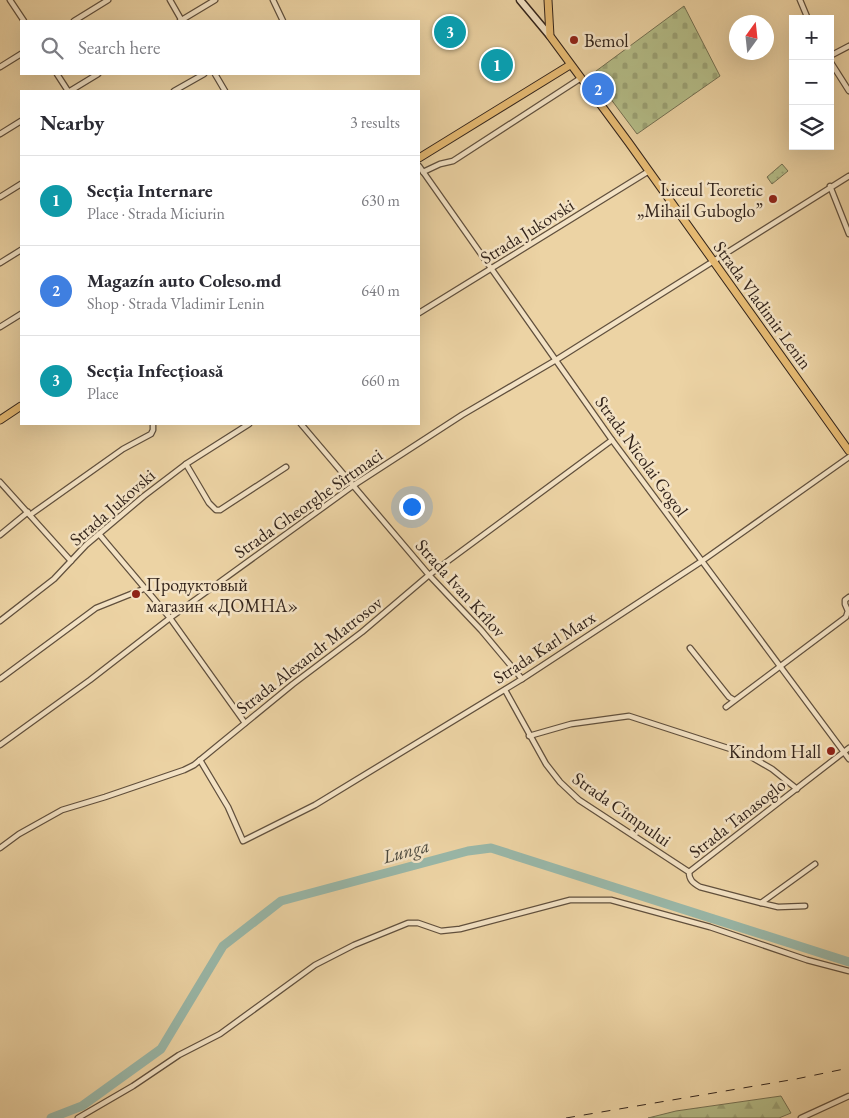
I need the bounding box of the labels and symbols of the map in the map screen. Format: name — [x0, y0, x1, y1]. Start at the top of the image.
pin: 3 — [434, 13, 466, 51]
north arrow — [729, 15, 774, 60]
place label: Bemol — [584, 29, 629, 52]
marker: Bemol — [568, 34, 580, 46]
pin: 1 — [481, 46, 513, 84]
pin: 2 — [582, 70, 614, 108]
place label: Liceul Teoretic „Mihail Guboglo” — [637, 178, 763, 222]
street label: Strada Jukovski — [476, 193, 579, 269]
marker: Liceul Teoretic „Mihail Guboglo” — [767, 193, 779, 205]
street label: Strada Vladimir Lenin — [709, 236, 818, 374]
street label: Strada Nicolai Gogol — [590, 391, 694, 521]
street label: Strada Gheorghe Sîrtmaci — [229, 443, 387, 563]
street label: Strada Jukovski — [64, 463, 160, 551]
your location — [399, 494, 425, 520]
street label: Strada Ivan Krîlov — [411, 534, 511, 642]
place label: Продуктовый магазин «ДОМНА» — [146, 573, 298, 617]
marker: Продуктовый магазин «ДОМНА» — [130, 588, 142, 600]
street label: Strada Alexandr Matrosov — [231, 591, 387, 719]
street label: Strada Karl Marx — [489, 605, 600, 689]
place label: Kindom Hall — [729, 740, 821, 763]
marker: Kindom Hall — [825, 745, 837, 757]
street label: Strada Cîmpului — [568, 767, 676, 852]
street label: Strada Tanasoglo — [684, 773, 790, 863]
water label: Lunga — [379, 833, 432, 869]

